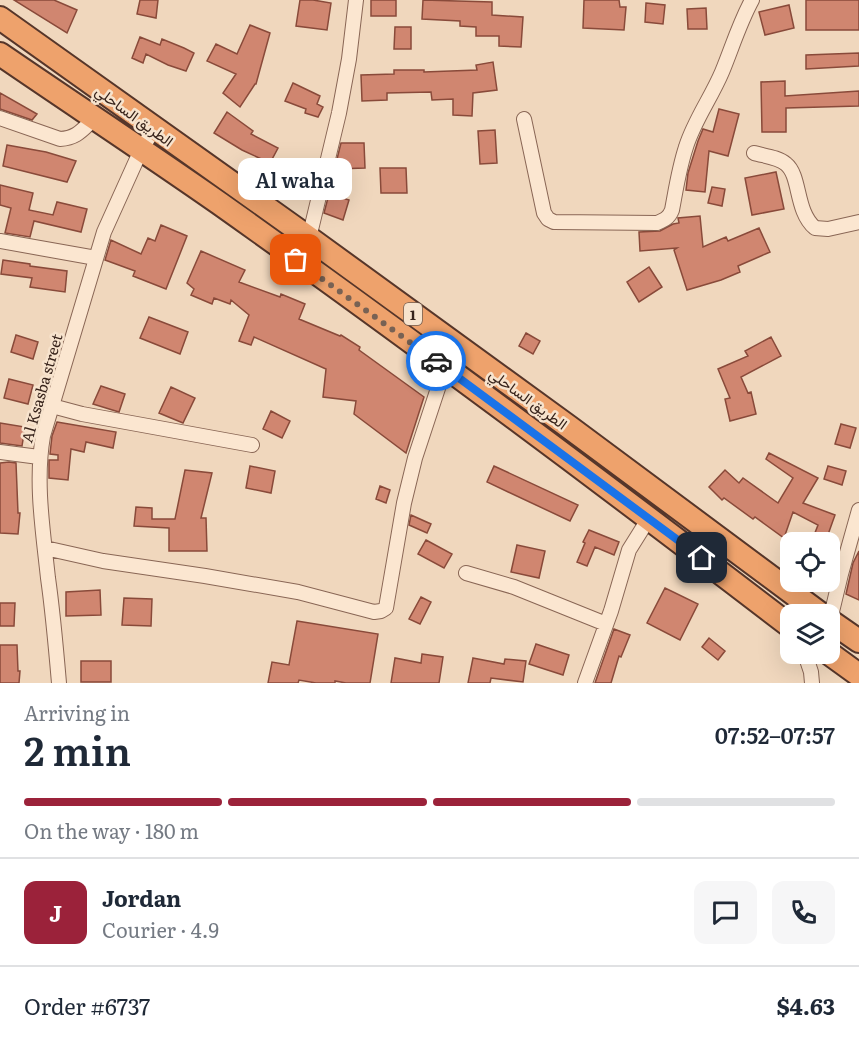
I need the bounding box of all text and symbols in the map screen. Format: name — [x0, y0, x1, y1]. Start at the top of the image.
street label: الطريق الساحلي — [89, 79, 179, 154]
callout: Al waha — [239, 158, 353, 200]
text: Al waha — [255, 164, 335, 194]
pin — [270, 234, 321, 285]
icon: bag — [279, 243, 312, 276]
road number: 1 — [404, 303, 422, 325]
street label: Al Ksasba street — [14, 331, 68, 445]
courier — [406, 331, 466, 391]
icon: car — [420, 345, 453, 378]
street label: الطريق الساحلي — [483, 362, 573, 437]
pin — [676, 532, 727, 583]
map controls — [780, 532, 840, 664]
button: locate — [780, 532, 840, 592]
icon: home — [685, 541, 718, 574]
button: layers — [780, 604, 840, 664]
text: Arriving in — [24, 697, 130, 727]
text: 07:52–07:57 — [715, 718, 835, 751]
text: 2 min — [24, 720, 131, 778]
text: On the way · 180 m — [24, 815, 199, 845]
text: Jordan — [102, 881, 181, 914]
button: chat — [694, 881, 757, 944]
button: phone — [772, 881, 835, 944]
text: J — [49, 896, 62, 929]
text: Courier · 4.9 — [102, 914, 219, 944]
text: Order #6737 — [24, 989, 150, 1022]
text: $4.63 — [776, 989, 835, 1022]

